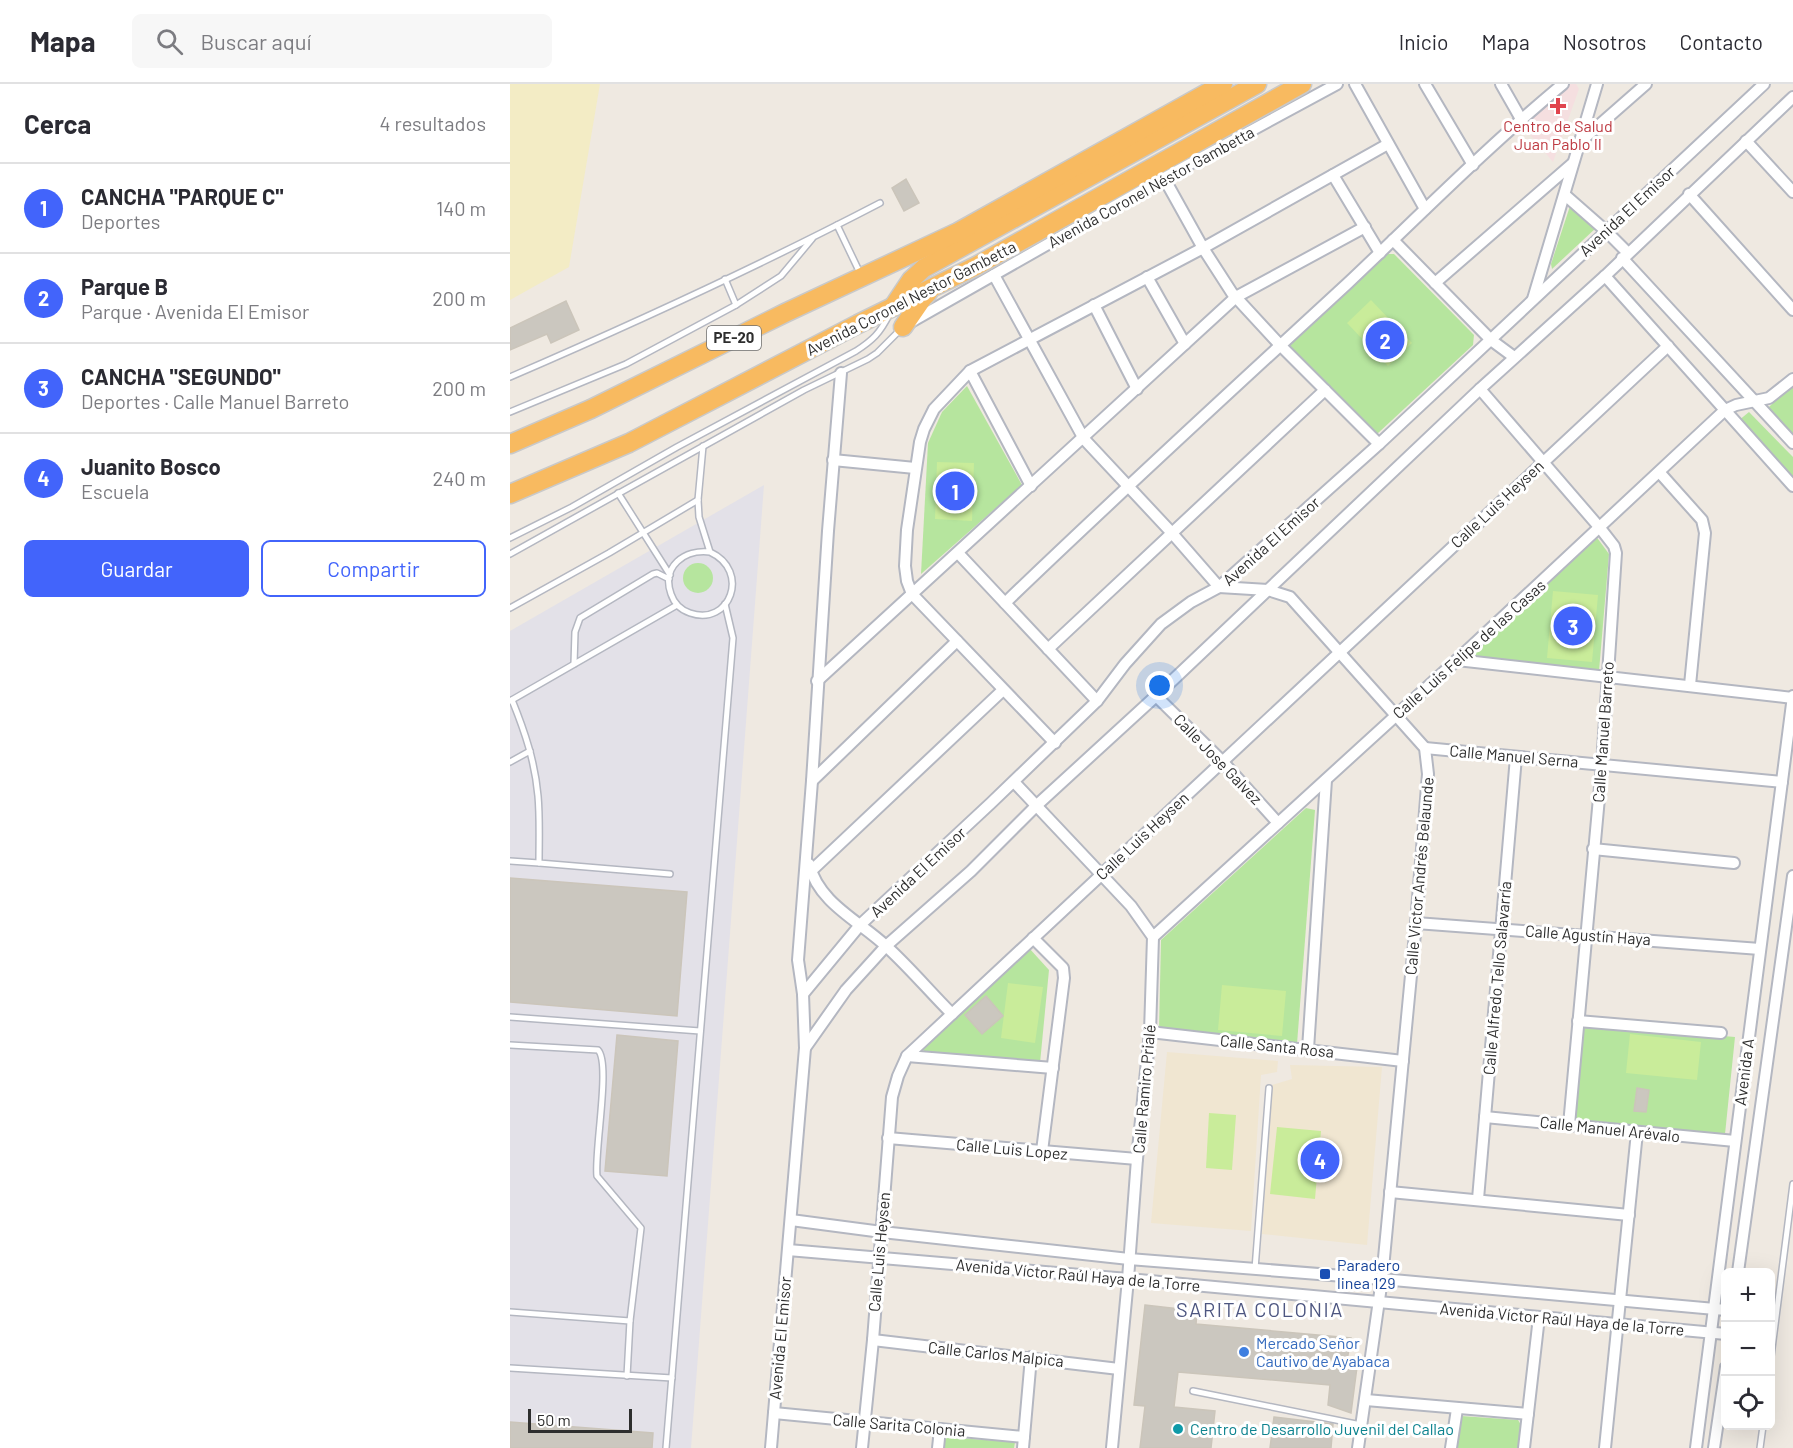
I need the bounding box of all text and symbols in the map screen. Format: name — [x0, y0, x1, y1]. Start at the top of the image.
search box — [132, 14, 552, 68]
text: Mapa — [30, 24, 96, 58]
icon: search — [153, 25, 186, 58]
text: Buscar aquí — [201, 28, 311, 54]
text: Inicio — [1399, 29, 1449, 54]
text: Mapa — [1482, 29, 1530, 54]
text: Nosotros — [1563, 29, 1646, 54]
text: Contacto — [1679, 29, 1763, 54]
marker: Centro de Salud Juan Pablo II — [1549, 97, 1567, 115]
text: Cerca — [24, 108, 91, 139]
text: 4 resultados — [379, 111, 486, 135]
place label: Centro de Salud Juan Pablo II — [1503, 116, 1613, 153]
street label: Avenida Coronel Néstor Gambetta — [1044, 122, 1257, 251]
street label: Avenida El Emisor — [1575, 161, 1679, 260]
text: CANCHA "PARQUE C" — [81, 183, 283, 209]
text: 1 — [40, 196, 47, 220]
text: 140 m — [436, 196, 486, 220]
text: Deportes — [81, 209, 160, 233]
street label: Avenida Coronel Nestor Gambetta — [803, 236, 1019, 359]
text: Parque B — [81, 273, 168, 299]
text: 2 — [38, 286, 49, 310]
text: 200 m — [432, 286, 486, 310]
text: Parque · Avenida El Emisor — [81, 299, 309, 323]
pin: 2 — [1366, 318, 1404, 362]
road number: PE-20 — [707, 326, 761, 350]
text: CANCHA "SEGUNDO" — [81, 363, 281, 389]
text: 3 — [38, 376, 49, 400]
text: 200 m — [432, 376, 486, 400]
text: Deportes · Calle Manuel Barreto — [81, 389, 350, 413]
text: Juanito Bosco — [81, 453, 221, 479]
street label: Calle Luis Heysen — [1446, 456, 1547, 552]
text: 4 — [37, 466, 50, 490]
text: 240 m — [432, 466, 486, 490]
pin: 1 — [936, 468, 974, 514]
text: Escuela — [81, 479, 149, 503]
street label: Avenida El Emisor — [1218, 492, 1323, 589]
button: Guardar — [24, 540, 249, 597]
button: Compartir — [261, 540, 486, 597]
street label: Calle Luis Felipe de las Casas — [1388, 575, 1549, 722]
pin: 3 — [1554, 604, 1592, 648]
street label: Calle Manuel Barreto — [1588, 661, 1617, 803]
your location — [1145, 671, 1174, 700]
street label: Calle Jose Galvez — [1170, 709, 1266, 808]
street label: Calle Manuel Serna — [1449, 740, 1579, 771]
street label: Calle Victor Andrés Belaunde — [1400, 776, 1437, 976]
street label: Calle Luis Heysen — [1091, 788, 1192, 884]
street label: Avenida El Emisor — [866, 822, 970, 921]
street label: Calle Alfredo Tello Salavarría — [1479, 880, 1514, 1076]
street label: Calle Agustín Haya — [1525, 921, 1652, 948]
street label: Calle Ramiro Prialé — [1128, 1024, 1159, 1154]
street label: Calle Santa Rosa — [1219, 1030, 1335, 1061]
street label: Avenida A — [1730, 1037, 1757, 1107]
street label: Calle Manuel Arévalo — [1539, 1112, 1681, 1145]
street label: Calle Luis Lopez — [956, 1134, 1069, 1163]
pin: 4 — [1300, 1138, 1340, 1182]
street label: Calle Luis Heysen — [864, 1191, 893, 1313]
street label: Avenida Víctor Raúl Haya de la Torre — [955, 1254, 1201, 1295]
place label: Paradero linea 129 — [1337, 1255, 1400, 1292]
marker: Paradero linea 129 — [1318, 1267, 1332, 1281]
map controls — [1721, 1268, 1775, 1430]
button: + — [1721, 1268, 1775, 1322]
street label: Avenida El Emisor — [765, 1275, 794, 1400]
district label: SARITA COLONIA — [1176, 1297, 1344, 1321]
street label: Avenida Víctor Raúl Haya de la Torre — [1439, 1298, 1685, 1339]
button: − — [1721, 1322, 1775, 1376]
place label: Mercado Señor Cautivo de Ayabaca — [1256, 1333, 1390, 1370]
street label: Calle Carlos Malpica — [927, 1337, 1065, 1370]
marker: Mercado Señor Cautivo de Ayabaca — [1237, 1345, 1251, 1359]
button: locate — [1721, 1376, 1775, 1430]
scale bar — [528, 1406, 632, 1434]
street label: Calle Sarita Colonia — [832, 1409, 966, 1440]
text: 50 m — [537, 1410, 571, 1429]
place label: Centro de Desarrollo Juvenil del Callao — [1190, 1419, 1454, 1438]
marker: Centro de Desarrollo Juvenil del Callao — [1171, 1422, 1185, 1436]

